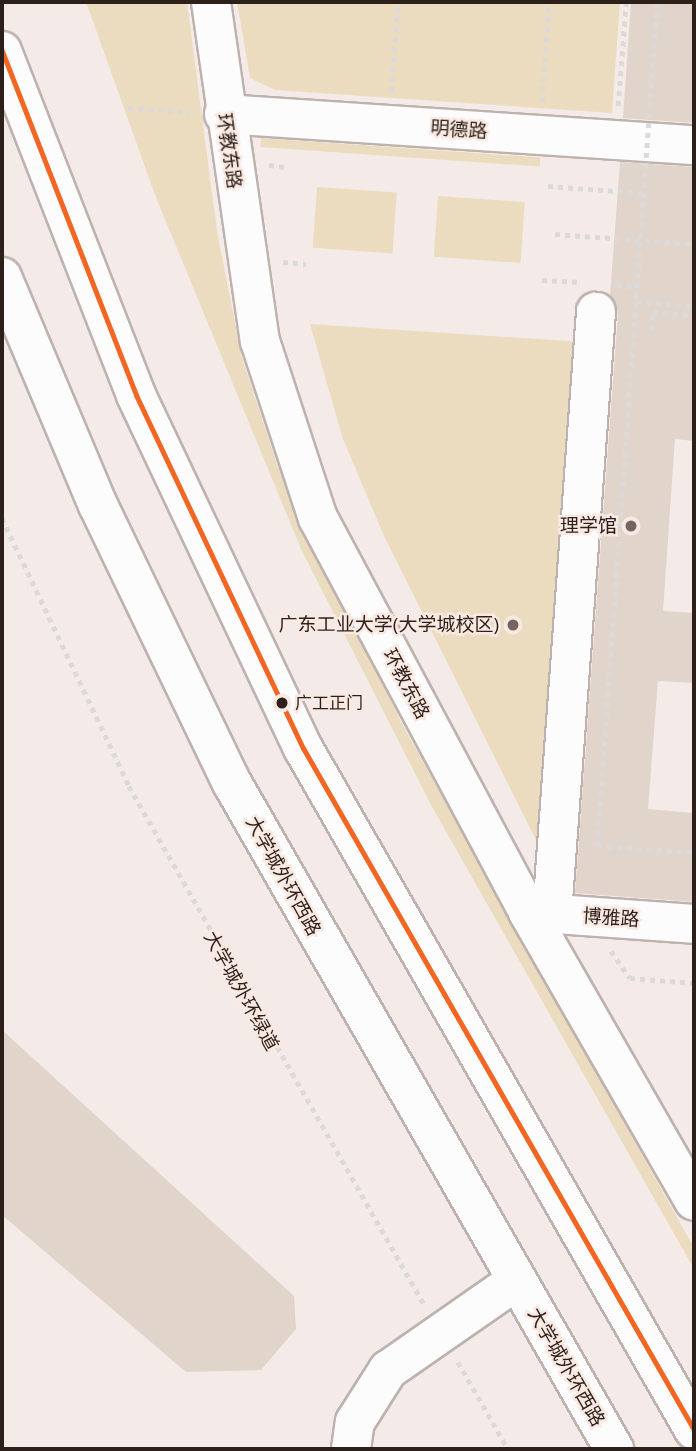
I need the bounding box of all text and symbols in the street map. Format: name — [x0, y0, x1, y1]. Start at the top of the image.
street label: 环教东路 — [212, 112, 246, 190]
street label: 明德路 — [430, 117, 488, 143]
place label: 理学馆 — [560, 515, 617, 537]
marker: 理学馆 — [623, 518, 639, 534]
place label: 广东工业大学(大学城校区) — [279, 614, 499, 636]
marker: 广东工业大学(大学城校区) — [505, 617, 521, 633]
street label: 环教东路 — [378, 645, 434, 723]
place label: 广工正门 — [295, 693, 363, 713]
marker: 广工正门 — [275, 696, 289, 710]
street label: 大学城外环西路 — [241, 812, 325, 940]
street label: 博雅路 — [582, 905, 640, 931]
street label: 大学城外环绿道 — [199, 927, 283, 1055]
street label: 大学城外环西路 — [523, 1304, 609, 1430]

